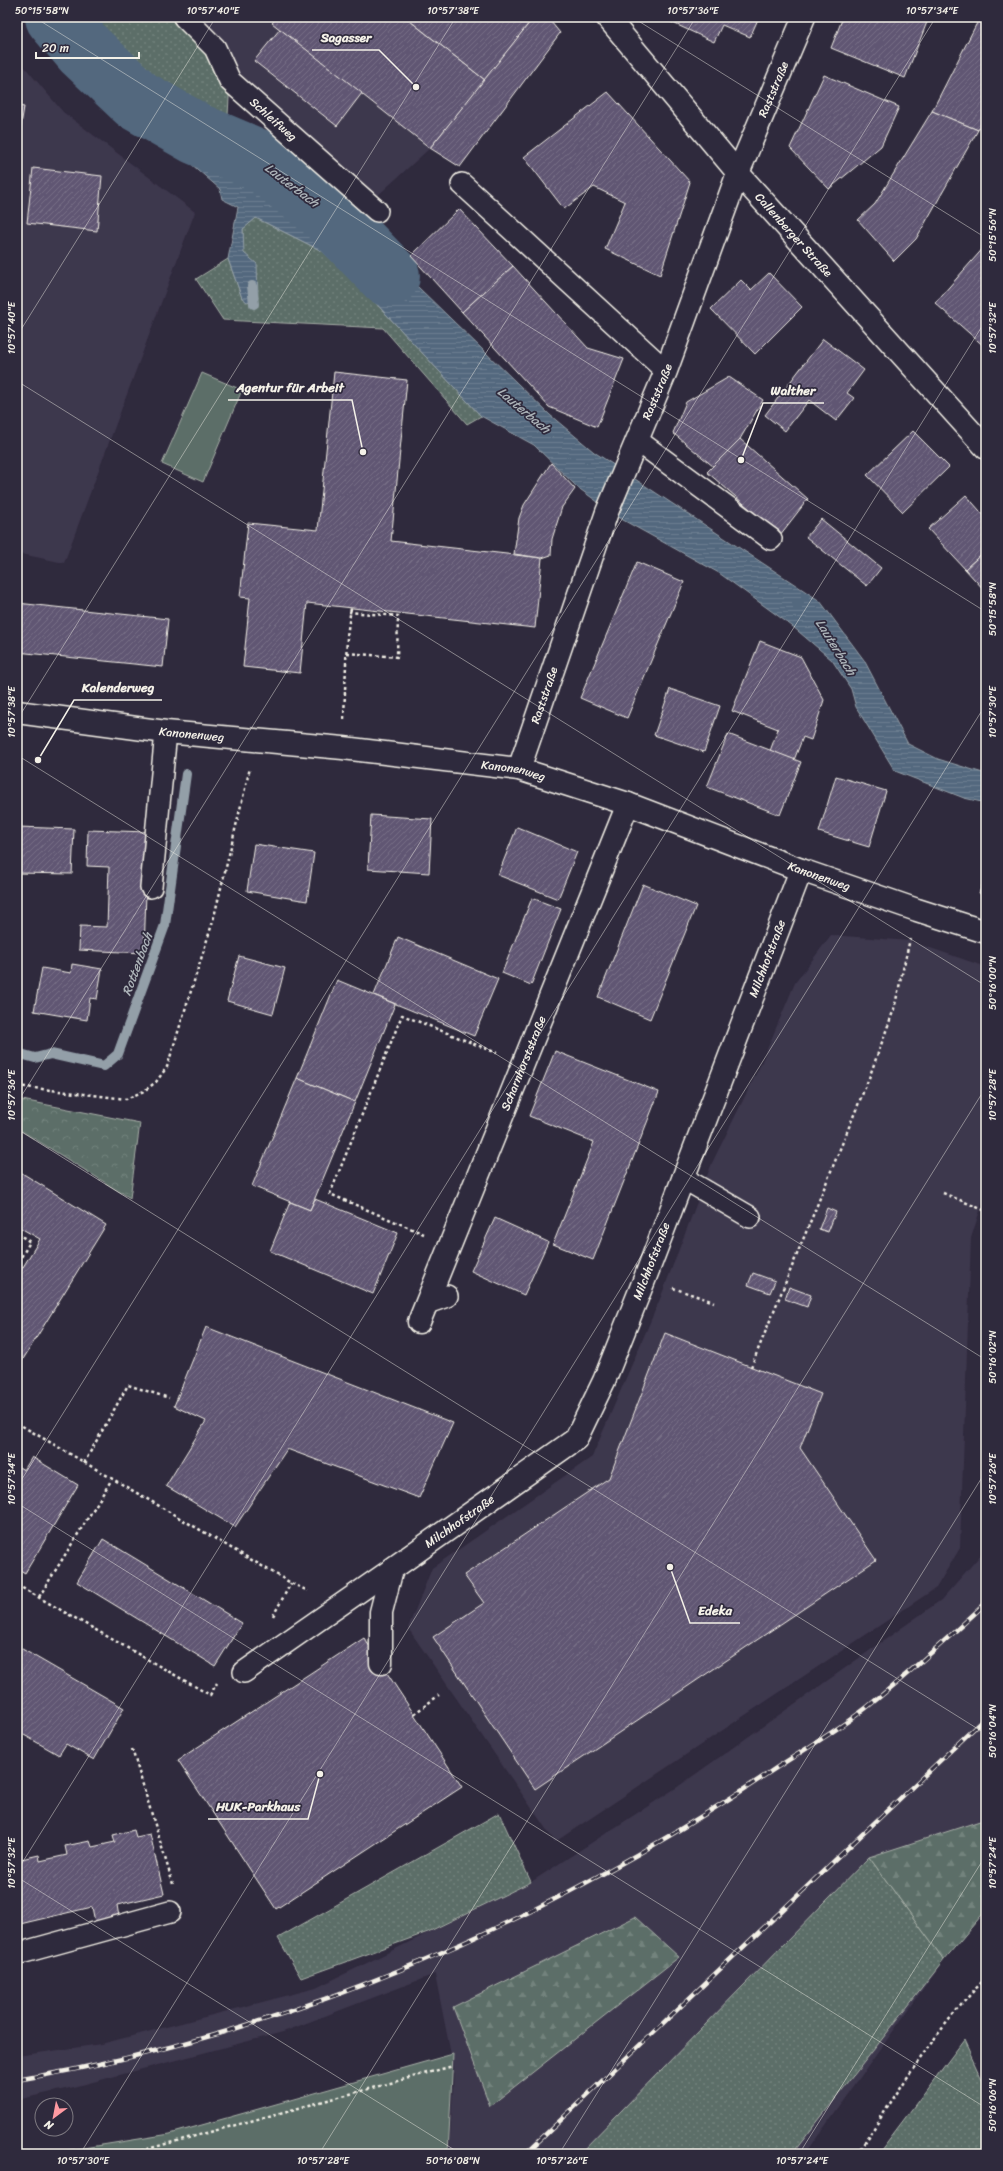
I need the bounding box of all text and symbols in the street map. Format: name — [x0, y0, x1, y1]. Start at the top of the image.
text: 50°15'58"N — [15, 2, 69, 20]
text: 10°57'40"E — [187, 2, 241, 20]
text: 10°57'38"E — [427, 2, 480, 20]
text: 10°57'36"E — [667, 2, 720, 20]
text: 10°57'34"E — [906, 2, 959, 20]
callout: Sagasser — [312, 25, 379, 50]
text: Sagasser — [320, 26, 373, 49]
scale bar — [36, 34, 139, 60]
text: 20 m — [42, 37, 69, 59]
street label: Raststraße — [752, 58, 795, 121]
street label: Schleifweg — [244, 92, 302, 147]
water label: Lauterbach — [260, 157, 325, 214]
street label: Callenberger Straße — [749, 187, 838, 283]
text: 50°15'56"N — [984, 208, 1002, 262]
text: 10°57'40"E — [3, 300, 21, 354]
text: 10°57'32"E — [984, 301, 1002, 354]
street label: Raststraße — [636, 360, 679, 423]
callout: Agentur für Arbeit — [228, 375, 352, 400]
text: Agentur für Arbeit — [235, 376, 344, 399]
callout: Walther — [763, 378, 824, 403]
text: Walther — [771, 379, 817, 402]
water label: Lauterbach — [492, 381, 557, 440]
text: 50°15'58"N — [984, 582, 1002, 636]
water label: Lauterbach — [809, 614, 863, 681]
street label: Raststraße — [524, 663, 564, 727]
callout: Kalenderweg — [74, 675, 162, 700]
text: Kalenderweg — [81, 676, 155, 699]
text: 10°57'38"E — [3, 685, 21, 738]
text: 10°57'30"E — [984, 685, 1002, 738]
street label: Kanonenweg — [158, 720, 225, 748]
street label: Kanonenweg — [480, 754, 548, 788]
street label: Kanonenweg — [784, 855, 853, 897]
street label: Milchhofstraße — [742, 916, 792, 1001]
water label: Rottenbach — [115, 928, 159, 999]
text: 50°16'00"N — [984, 956, 1002, 1010]
street label: Scharnhorststraße — [494, 1012, 552, 1114]
text: 10°57'36"E — [3, 1068, 21, 1121]
text: 10°57'28"E — [984, 1068, 1002, 1121]
street label: Milchhofstraße — [626, 1219, 676, 1303]
text: 50°16'02"N — [984, 1330, 1002, 1384]
text: 10°57'34"E — [3, 1452, 21, 1505]
text: 10°57'26"E — [984, 1452, 1002, 1505]
street label: Milchhofstraße — [420, 1489, 499, 1554]
callout: Edeka — [690, 1598, 740, 1623]
text: Edeka — [698, 1599, 733, 1622]
text: 50°16'04"N — [984, 1704, 1002, 1758]
callout: HUK-Parkhaus — [208, 1794, 308, 1819]
text: HUK-Parkhaus — [215, 1795, 301, 1818]
text: 10°57'24"E — [984, 1835, 1002, 1889]
text: 10°57'32"E — [3, 1836, 21, 1889]
text: 50°16'06"N — [984, 2078, 1002, 2132]
north arrow — [34, 2097, 74, 2137]
text: N — [40, 2115, 58, 2136]
text: 10°57'30"E — [57, 2152, 110, 2170]
text: 10°57'28"E — [297, 2152, 350, 2170]
text: 50°16'08"N — [426, 2152, 480, 2170]
text: 10°57'26"E — [536, 2152, 589, 2170]
text: 10°57'24"E — [776, 2152, 830, 2170]

